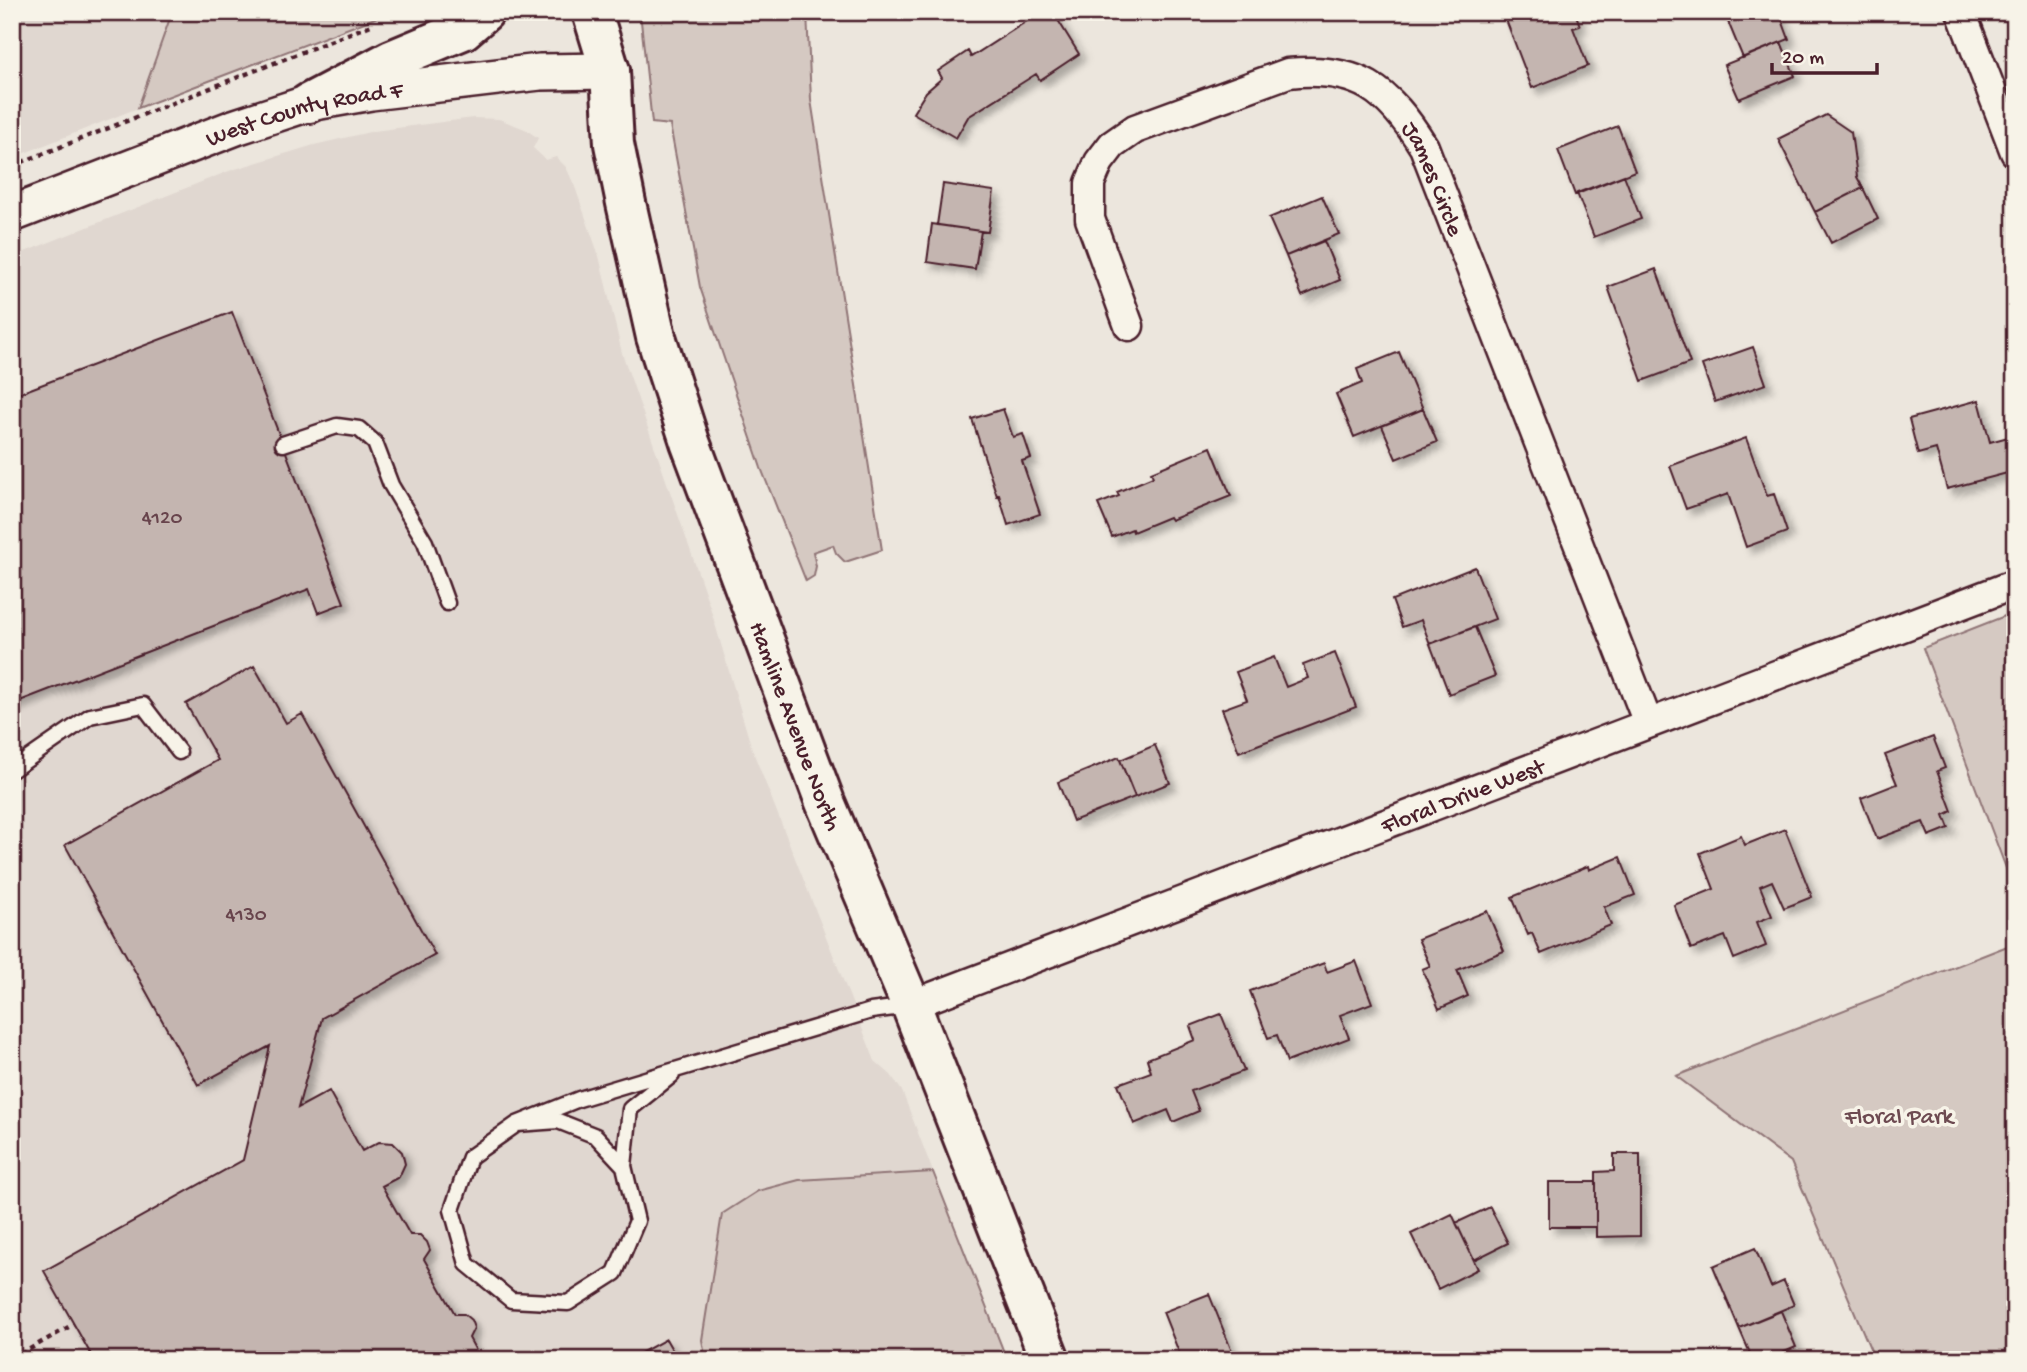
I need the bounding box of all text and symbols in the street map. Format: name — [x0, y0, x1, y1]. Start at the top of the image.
scale bar — [1772, 32, 1876, 76]
text: 20 m — [1782, 47, 1824, 72]
street label: West County Road F — [202, 77, 406, 155]
street label: James Circle — [1393, 117, 1468, 241]
house number: 4120 — [142, 507, 182, 532]
street label: Hamline Avenue North — [741, 618, 847, 836]
street label: Floral Drive West — [1377, 753, 1551, 843]
house number: 4130 — [225, 904, 267, 929]
park label: Floral Park — [1844, 1104, 1956, 1133]

